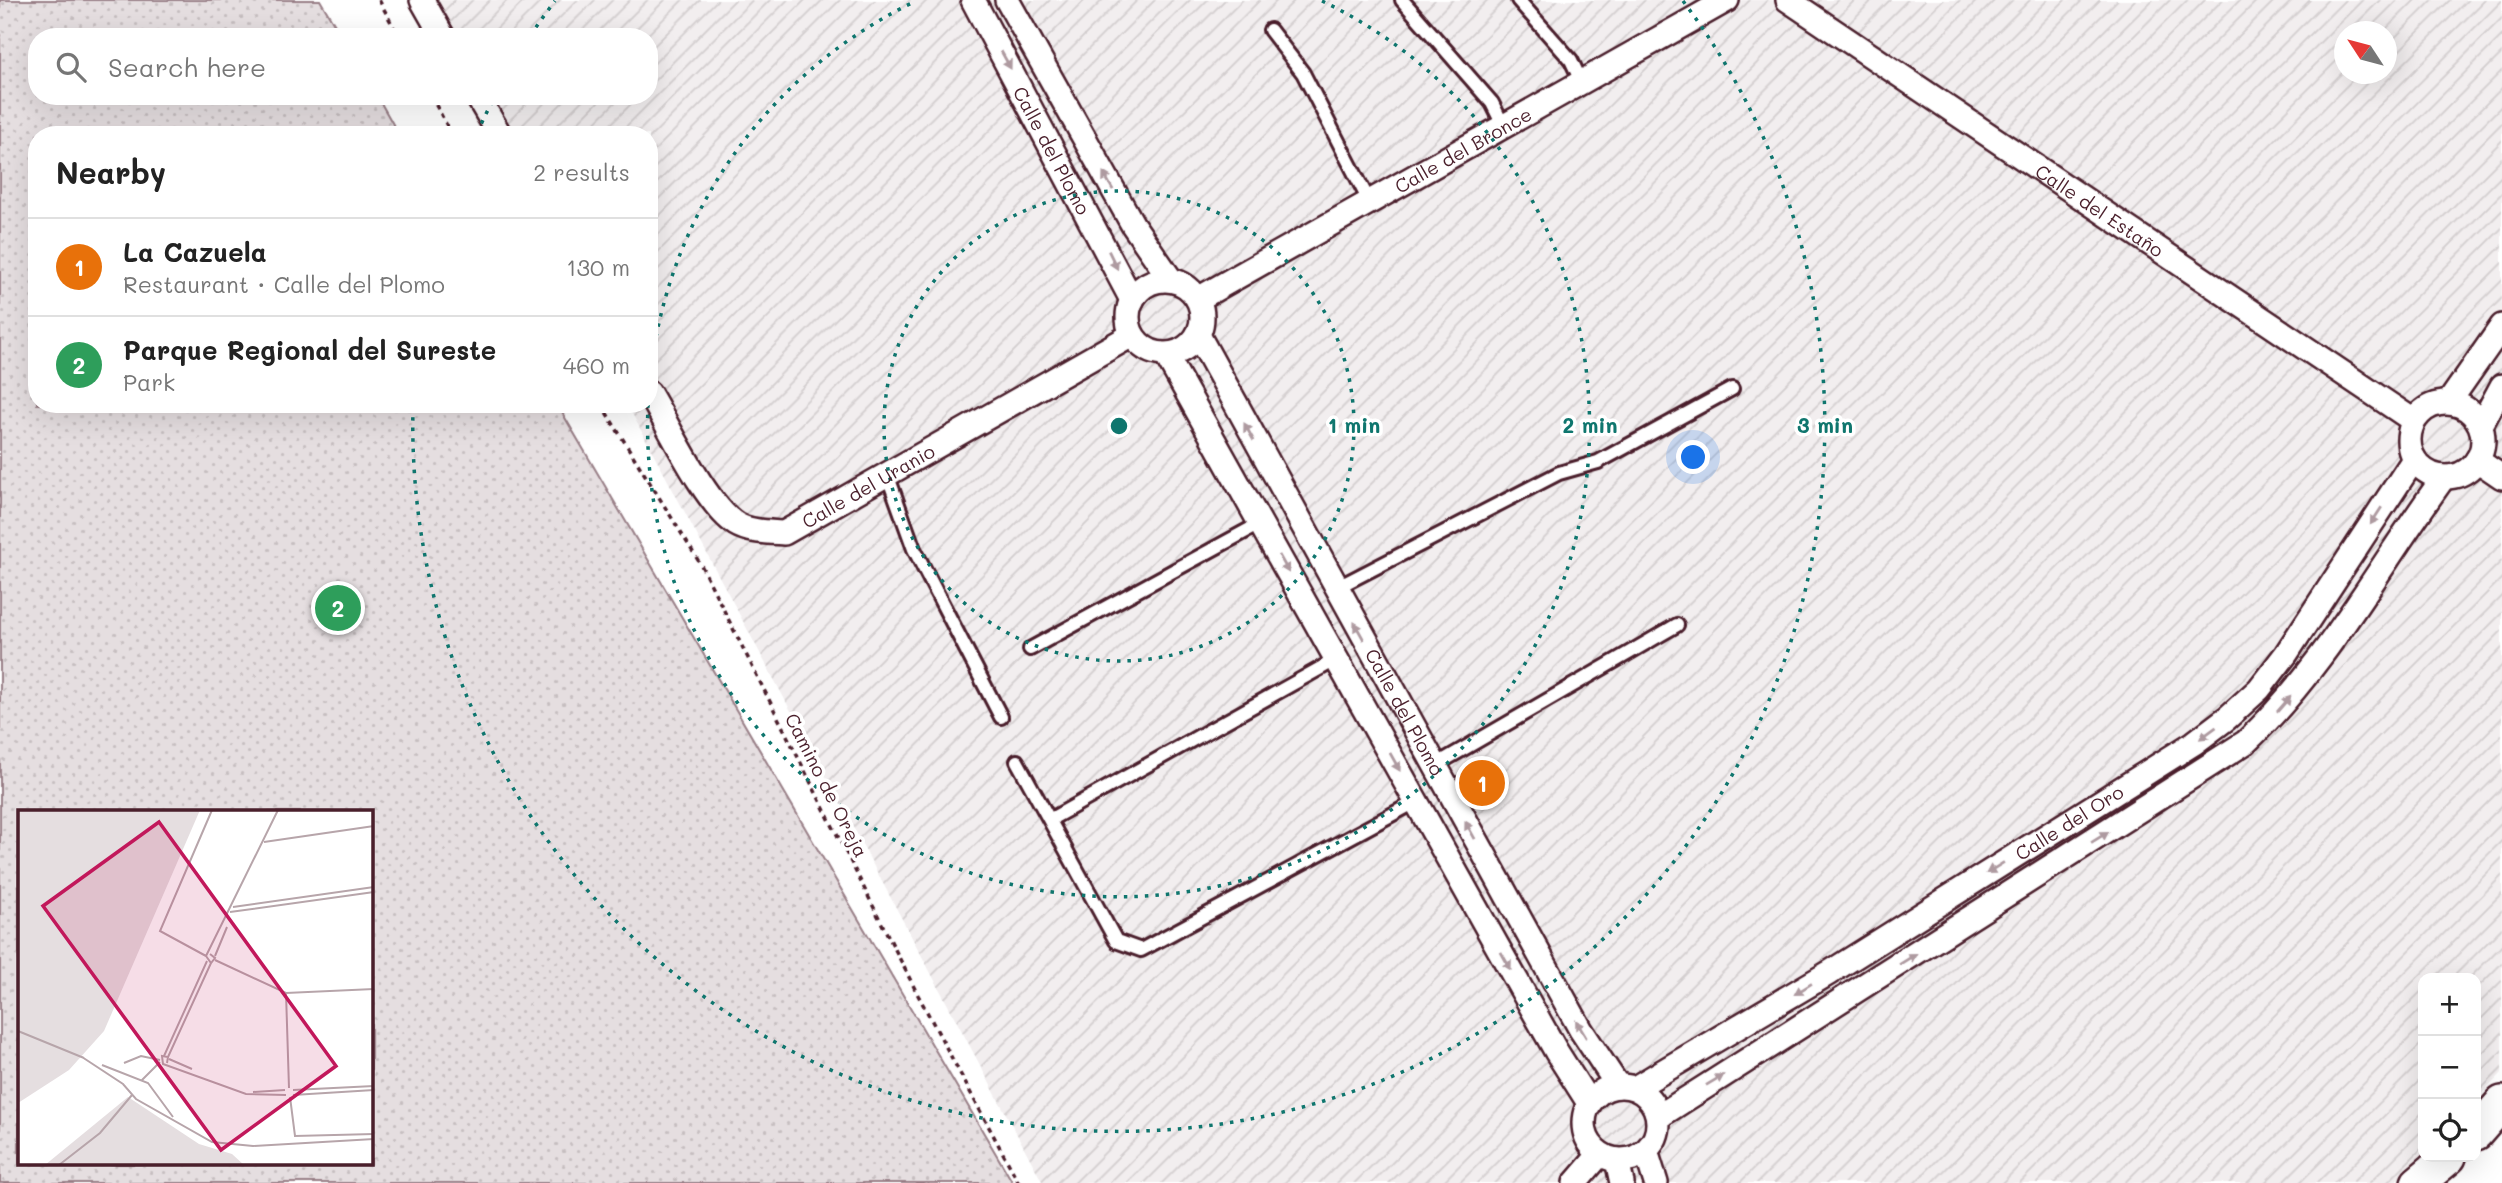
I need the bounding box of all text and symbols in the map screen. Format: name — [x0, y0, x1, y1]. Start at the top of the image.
north arrow — [2334, 21, 2397, 84]
search box — [28, 28, 658, 105]
icon: search — [52, 48, 90, 86]
text: Search here — [108, 50, 266, 84]
one-way arrow — [1000, 50, 1012, 69]
street label: Calle del Plomo — [1008, 82, 1097, 219]
street label: Calle del Bronce — [1390, 101, 1536, 198]
text: Nearby — [56, 152, 166, 192]
text: 2 results — [533, 157, 630, 187]
street label: Calle del Estaño — [2031, 158, 2169, 262]
one-way arrow — [1102, 171, 1114, 191]
text: La Cazuela — [123, 235, 267, 269]
one-way arrow — [1107, 250, 1118, 270]
text: 1 — [74, 252, 84, 282]
text: 130 m — [566, 252, 630, 282]
text: Restaurant · Calle del Plomo — [123, 269, 445, 299]
text: Parque Regional del Sureste — [123, 333, 496, 367]
text: 2 — [73, 350, 85, 380]
text: 460 m — [563, 350, 630, 380]
text: Park — [123, 367, 175, 397]
text: 1 min — [1328, 411, 1380, 438]
text: 2 min — [1562, 411, 1618, 438]
text: 3 min — [1797, 411, 1853, 438]
centre of rings — [1107, 414, 1131, 438]
one-way arrow — [1244, 422, 1255, 442]
street label: Calle del Uranio — [797, 438, 939, 533]
your location — [1676, 440, 1710, 474]
one-way arrow — [2370, 506, 2383, 526]
one-way arrow — [1278, 554, 1290, 573]
pin: 2 — [315, 582, 361, 634]
one-way arrow — [1354, 621, 1366, 641]
street label: Calle del Plomo — [1360, 644, 1451, 780]
one-way arrow — [2276, 696, 2291, 713]
street label: Camino de Oreja — [780, 709, 874, 861]
one-way arrow — [2199, 725, 2217, 739]
one-way arrow — [1389, 753, 1401, 772]
pin: 1 — [1459, 757, 1505, 809]
street label: Calle del Oro — [2010, 778, 2128, 865]
inset map — [18, 810, 373, 1166]
one-way arrow — [1464, 821, 1476, 840]
one-way arrow — [2091, 830, 2109, 844]
one-way arrow — [1986, 862, 2005, 875]
one-way arrow — [1500, 951, 1512, 970]
one-way arrow — [1898, 952, 1917, 965]
map controls — [2418, 973, 2481, 1162]
button: + — [2418, 973, 2481, 1036]
one-way arrow — [1793, 983, 1812, 996]
one-way arrow — [1574, 1019, 1587, 1038]
button: − — [2418, 1036, 2481, 1099]
one-way arrow — [1705, 1074, 1725, 1086]
button: locate — [2418, 1099, 2481, 1162]

